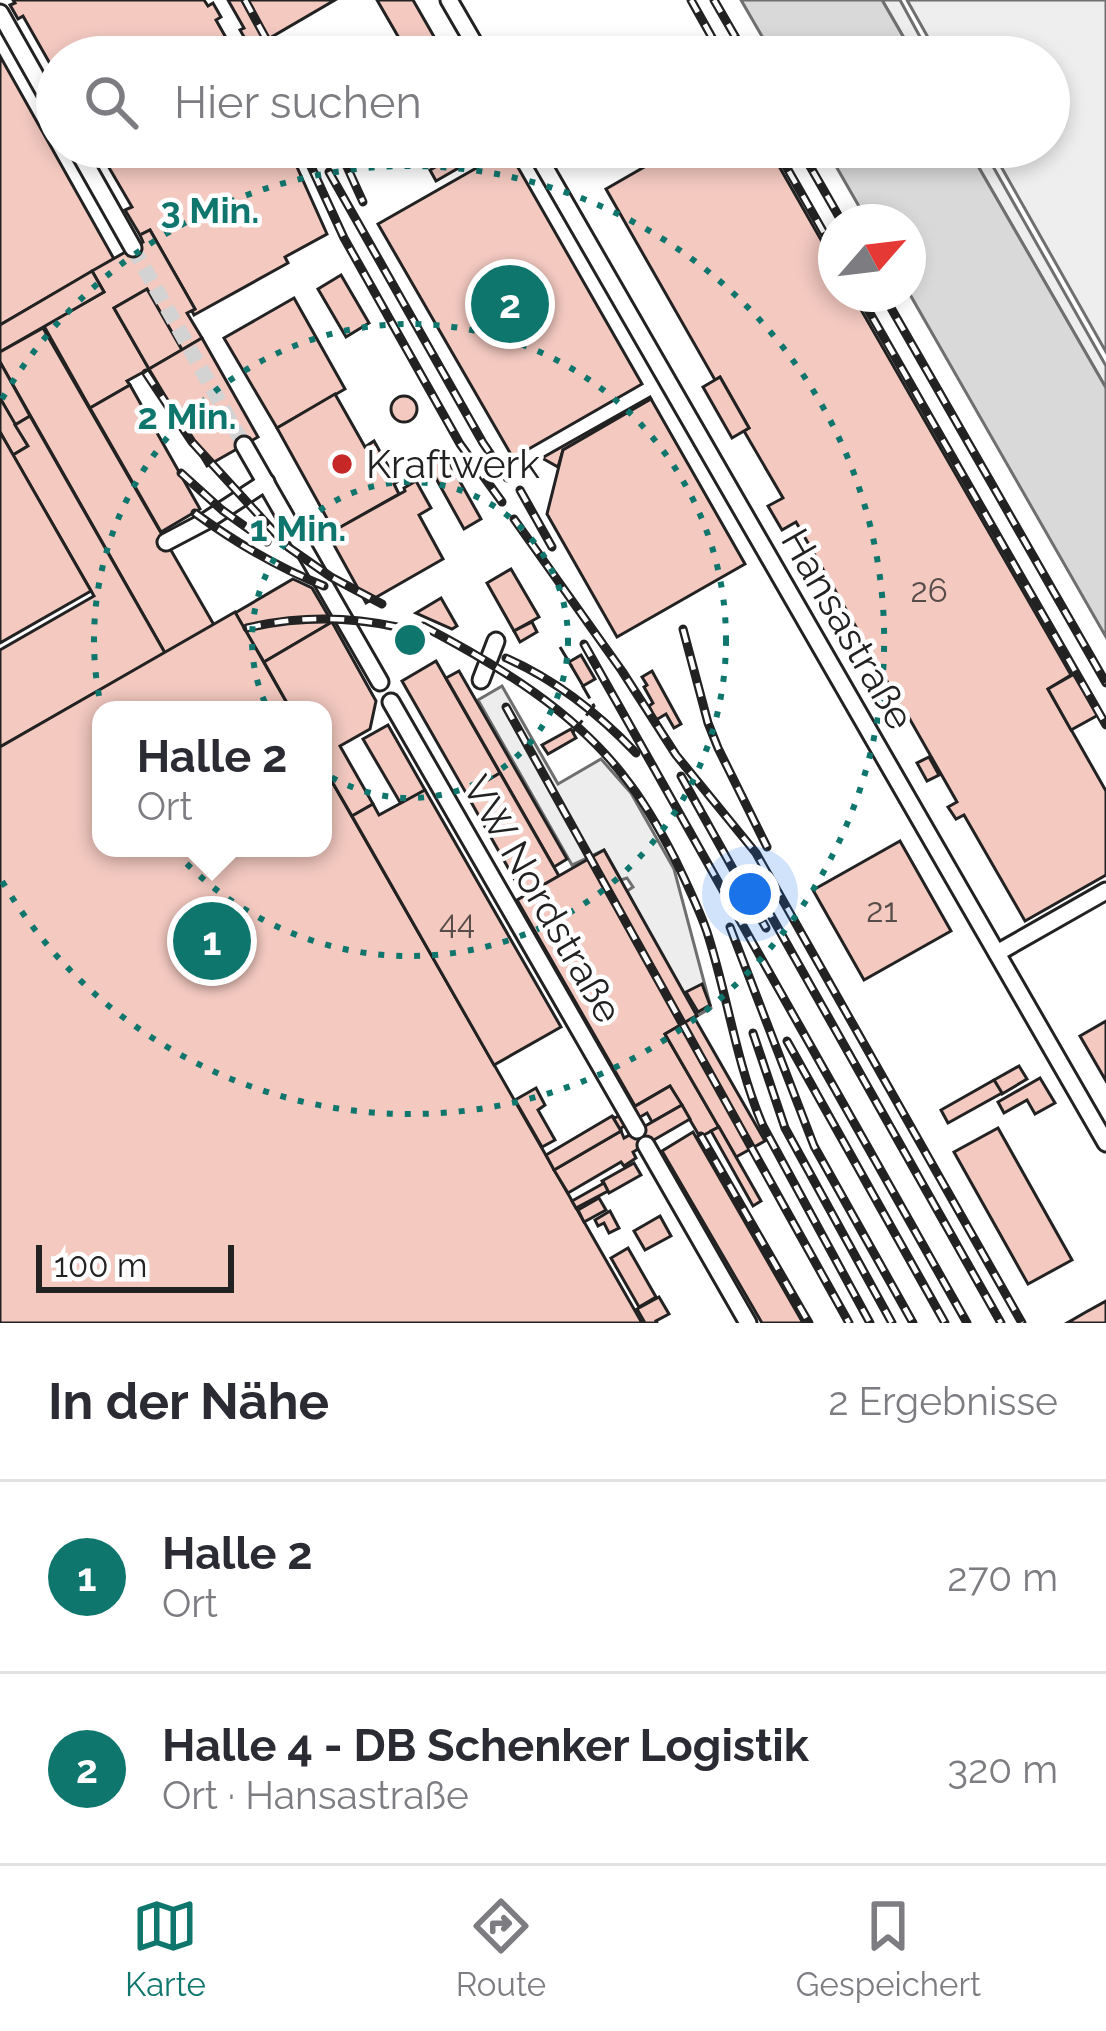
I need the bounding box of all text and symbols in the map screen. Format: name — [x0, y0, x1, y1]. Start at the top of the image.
search box — [36, 36, 1070, 168]
icon: search — [78, 69, 144, 135]
text: Hier suchen — [174, 76, 422, 129]
text: 3 Min. — [161, 189, 259, 231]
north arrow — [818, 204, 926, 312]
pin: 2 — [471, 259, 549, 349]
text: 2 Min. — [137, 395, 237, 437]
place label: Kraftwerk — [366, 441, 540, 487]
marker: Kraftwerk — [329, 451, 355, 477]
text: 1 Min. — [250, 507, 346, 549]
street label: Hansastraße — [772, 521, 924, 737]
house number: 26 — [910, 571, 948, 610]
centre of rings — [389, 619, 431, 661]
popup — [92, 701, 332, 857]
text: Halle 2 — [137, 730, 287, 783]
street label: VW Nordstraße — [454, 767, 632, 1031]
text: Ort — [137, 783, 193, 829]
your location — [720, 864, 780, 924]
house number: 21 — [866, 891, 898, 930]
pin: 1 — [173, 896, 251, 986]
house number: 44 — [439, 903, 475, 942]
scale bar — [36, 1239, 234, 1292]
text: 100 m — [54, 1246, 147, 1285]
text: In der Nähe — [48, 1371, 329, 1431]
text: 2 Ergebnisse — [828, 1378, 1058, 1424]
text: Halle 2 — [162, 1527, 313, 1580]
text: 1 — [77, 1554, 97, 1600]
text: 270 m — [947, 1554, 1058, 1600]
text: Ort — [162, 1580, 218, 1626]
text: Halle 4 - DB Schenker Logistik — [162, 1719, 809, 1772]
text: 2 — [76, 1746, 98, 1792]
text: 320 m — [947, 1746, 1058, 1792]
text: Ort · Hansastraße — [162, 1772, 469, 1818]
tab: Karte — [125, 1893, 206, 2004]
tab: Route — [456, 1893, 546, 2004]
tab: Gespeichert — [796, 1893, 981, 2004]

